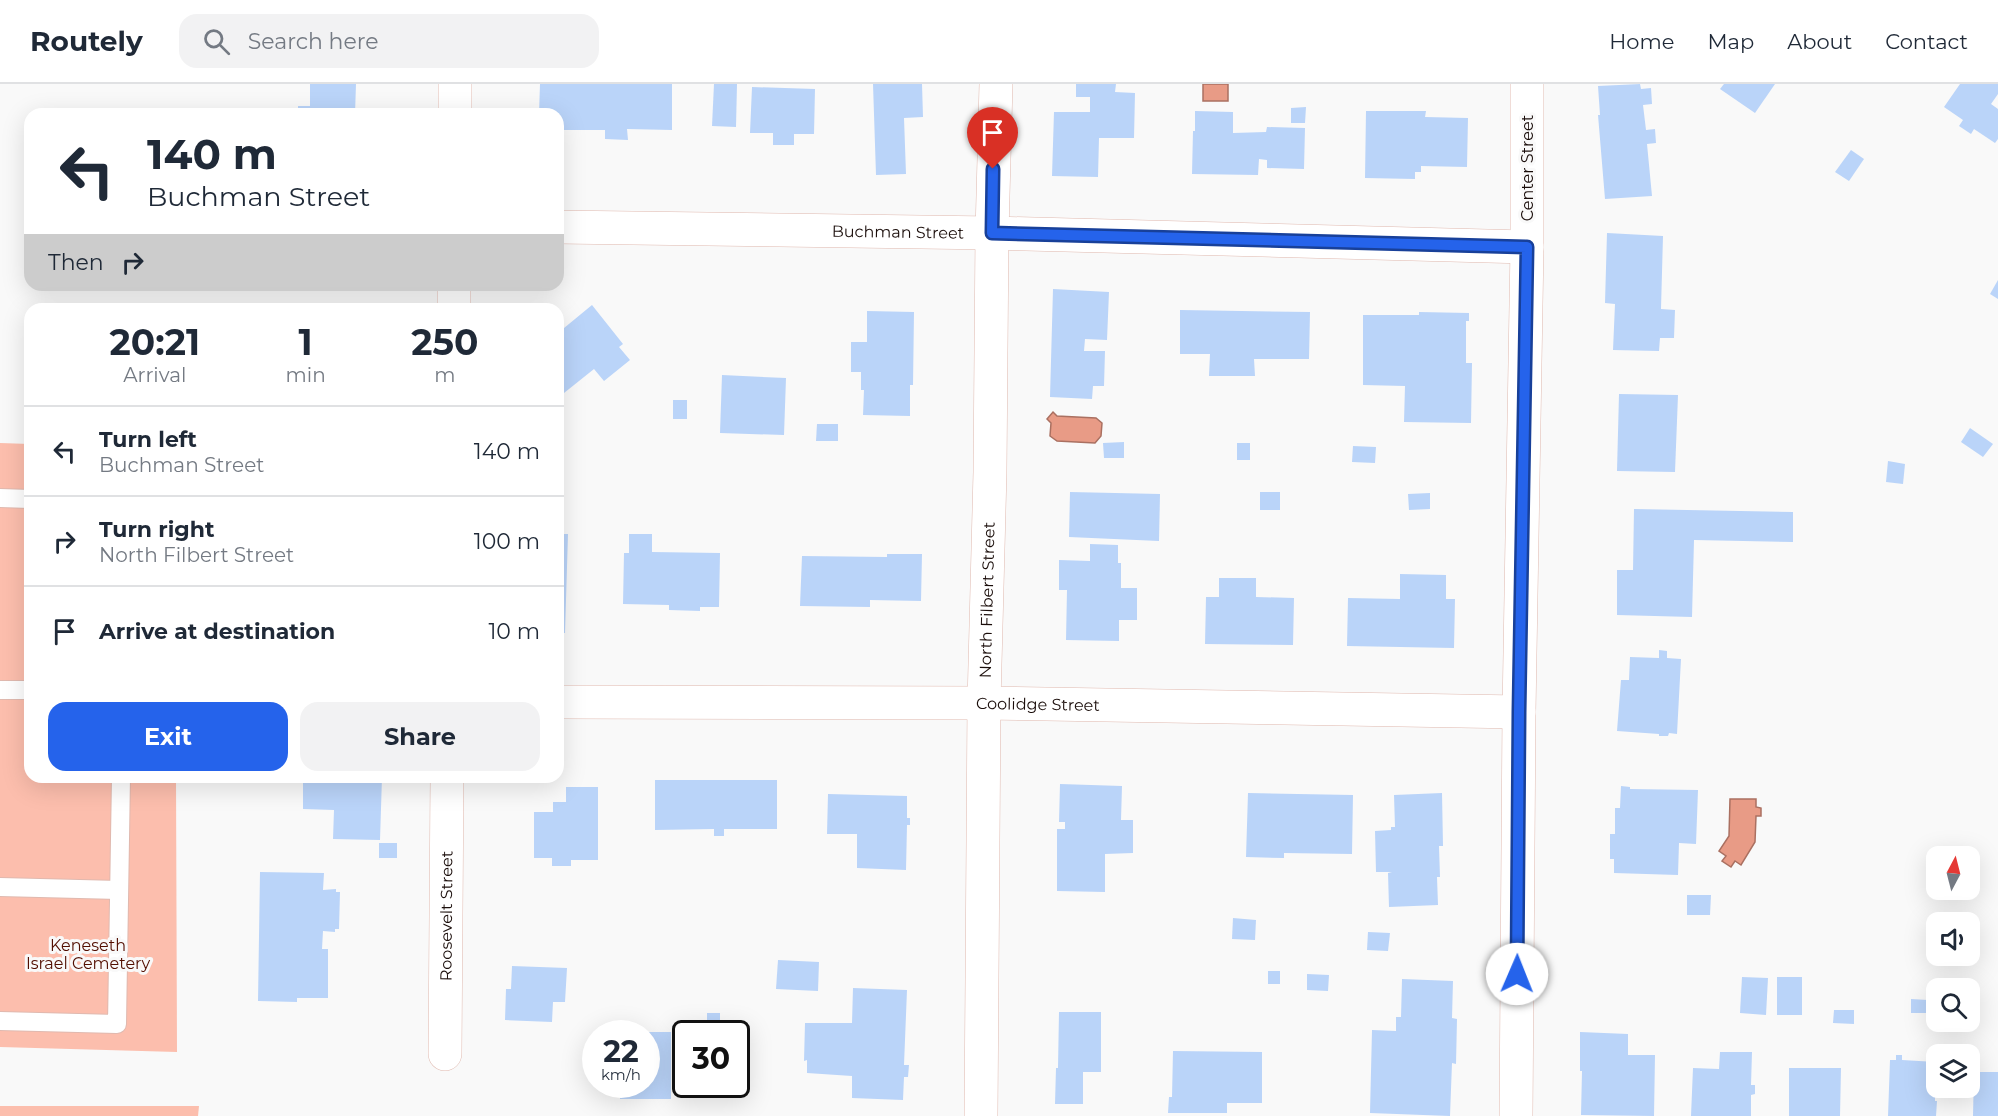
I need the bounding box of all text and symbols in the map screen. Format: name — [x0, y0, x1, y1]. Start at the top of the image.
search box — [179, 14, 599, 68]
text: Routely — [30, 24, 143, 58]
icon: search — [200, 25, 233, 58]
text: Search here — [248, 28, 379, 55]
text: Home — [1609, 29, 1674, 54]
text: Map — [1707, 29, 1754, 54]
text: About — [1787, 29, 1852, 54]
text: Contact — [1885, 29, 1968, 54]
pin — [967, 107, 1018, 169]
street label: Center Street — [1518, 114, 1537, 221]
icon: arrive — [976, 116, 1009, 149]
text: 140 m — [147, 128, 277, 180]
icon: left — [48, 132, 126, 210]
text: Buchman Street — [147, 180, 370, 213]
street label: Buchman Street — [832, 222, 965, 243]
icon: right — [116, 246, 149, 279]
text: Then — [48, 249, 104, 276]
text: 20:21 — [110, 320, 200, 364]
text: 1 — [299, 320, 313, 364]
text: 250 — [411, 320, 478, 364]
text: Arrival — [123, 363, 186, 387]
text: min — [286, 363, 326, 387]
text: m — [434, 363, 455, 387]
text: Turn left — [99, 426, 197, 453]
icon: left — [48, 435, 81, 468]
text: 140 m — [474, 438, 540, 465]
text: Buchman Street — [99, 453, 264, 477]
text: Turn right — [99, 516, 214, 543]
street label: North Filbert Street — [976, 521, 999, 678]
icon: right — [48, 525, 81, 558]
text: 100 m — [474, 528, 540, 555]
text: North Filbert Street — [99, 543, 294, 567]
icon: arrive — [48, 615, 81, 648]
text: Arrive at destination — [99, 618, 335, 645]
text: 10 m — [488, 618, 540, 645]
street label: Coolidge Street — [976, 694, 1101, 715]
button: Exit — [48, 702, 288, 771]
button: Share — [300, 702, 540, 771]
north arrow — [1926, 846, 1980, 900]
map controls — [1926, 846, 1980, 1098]
street label: Roosevelt Street — [437, 850, 456, 981]
button: sound — [1926, 912, 1980, 966]
park label: Keneseth Israel Cemetery — [26, 936, 150, 973]
position arrow — [1485, 942, 1549, 1006]
button: search — [1926, 978, 1980, 1032]
speed limit sign: 30 — [672, 1020, 750, 1098]
text: 22 — [603, 1033, 639, 1070]
button: layers — [1926, 1044, 1980, 1098]
text: km/h — [601, 1065, 641, 1084]

